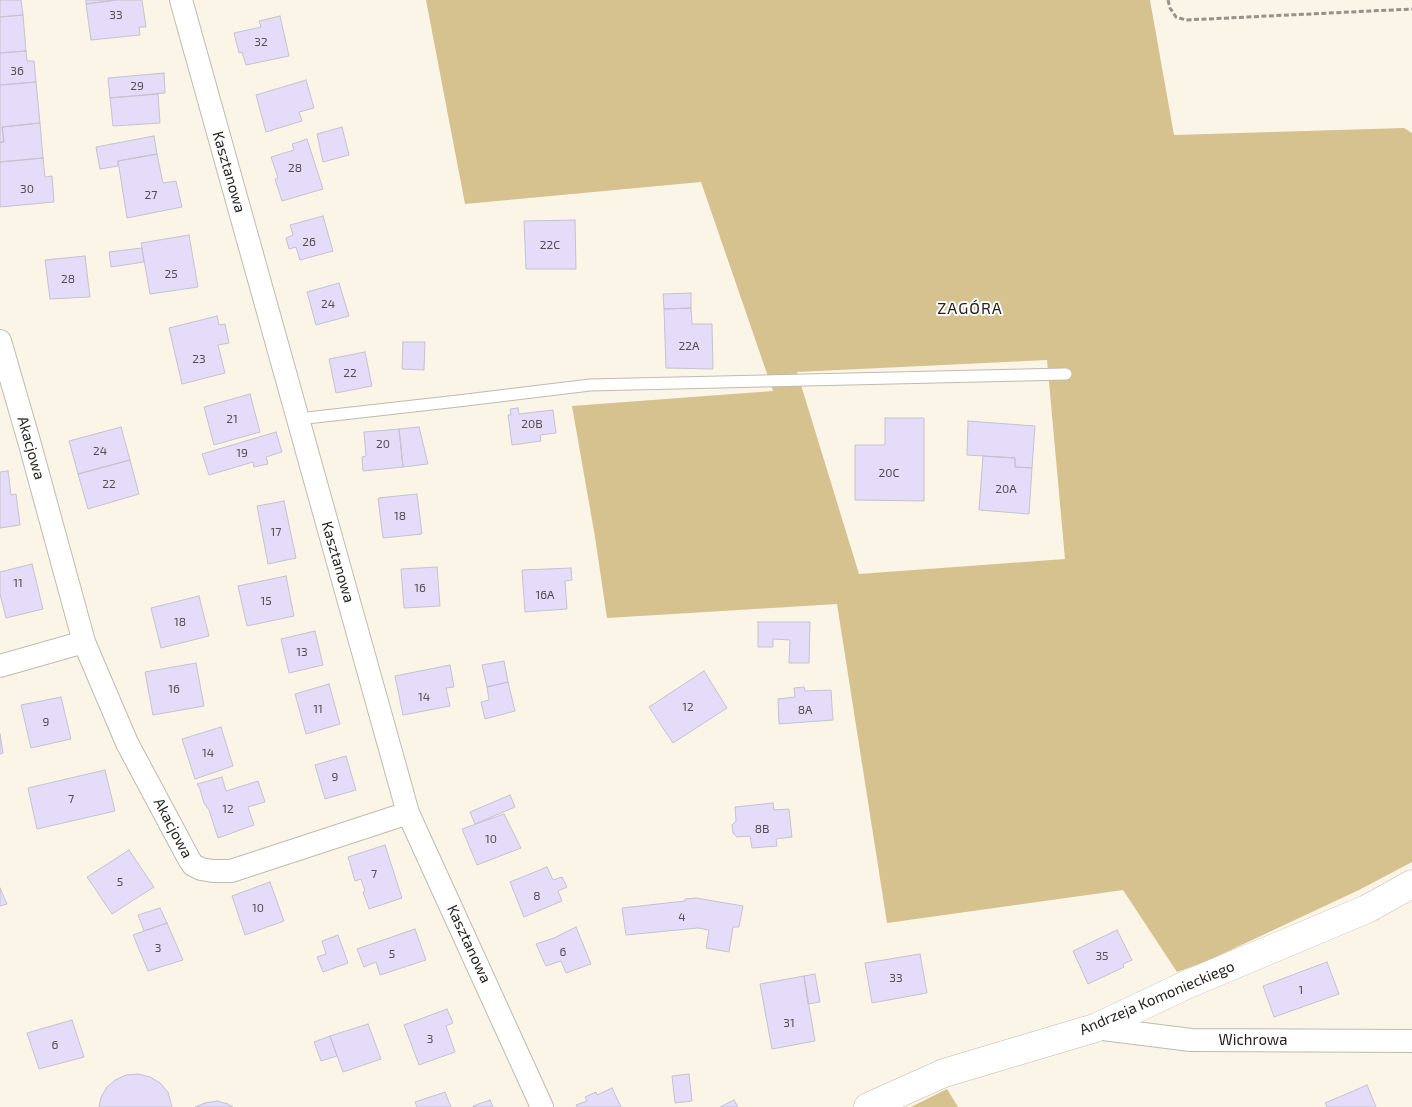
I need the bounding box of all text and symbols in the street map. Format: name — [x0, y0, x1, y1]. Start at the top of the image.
house number: 33 — [109, 8, 123, 22]
house number: 32 — [254, 35, 268, 49]
house number: 36 — [10, 64, 24, 78]
house number: 29 — [130, 79, 144, 93]
street label: Kasztanowa — [209, 129, 249, 215]
house number: 28 — [288, 161, 302, 175]
house number: 30 — [20, 182, 34, 196]
house number: 27 — [145, 188, 157, 202]
house number: 26 — [302, 235, 316, 249]
house number: 22C — [540, 238, 560, 252]
house number: 25 — [164, 267, 178, 281]
house number: 28 — [61, 272, 75, 286]
house number: 24 — [321, 297, 335, 311]
district label: ZAGÓRA — [936, 299, 1004, 319]
house number: 22A — [679, 339, 699, 353]
house number: 23 — [192, 352, 206, 366]
house number: 22 — [343, 366, 357, 380]
house number: 21 — [226, 412, 238, 426]
street label: Akacjowa — [13, 414, 49, 482]
house number: 20B — [521, 417, 543, 431]
house number: 20 — [376, 437, 390, 451]
house number: 24 — [93, 444, 107, 458]
house number: 19 — [236, 446, 248, 460]
house number: 20C — [879, 466, 899, 480]
house number: 22 — [102, 477, 116, 491]
house number: 20A — [995, 482, 1017, 496]
house number: 18 — [394, 509, 406, 523]
street label: Kasztanowa — [318, 519, 358, 605]
house number: 17 — [271, 525, 281, 539]
house number: 11 — [13, 576, 23, 590]
house number: 16 — [414, 581, 426, 595]
house number: 16A — [535, 588, 555, 602]
house number: 15 — [260, 594, 272, 608]
house number: 18 — [174, 615, 186, 629]
house number: 13 — [296, 645, 308, 659]
house number: 16 — [168, 682, 180, 696]
house number: 14 — [418, 690, 430, 704]
house number: 12 — [682, 700, 694, 714]
house number: 11 — [313, 702, 323, 716]
house number: 8A — [798, 703, 812, 717]
house number: 9 — [43, 715, 49, 729]
house number: 14 — [202, 746, 214, 760]
house number: 9 — [332, 770, 338, 784]
house number: 7 — [68, 792, 74, 806]
street label: Akacjowa — [150, 795, 196, 861]
house number: 12 — [222, 802, 234, 816]
house number: 8B — [755, 822, 769, 836]
house number: 10 — [485, 832, 497, 846]
house number: 7 — [371, 867, 377, 881]
house number: 5 — [117, 875, 123, 889]
house number: 8 — [533, 889, 541, 903]
house number: 10 — [252, 901, 264, 915]
street label: Kasztanowa — [443, 902, 495, 986]
house number: 4 — [678, 910, 686, 924]
house number: 3 — [155, 941, 161, 955]
house number: 6 — [560, 945, 566, 959]
house number: 5 — [389, 947, 395, 961]
house number: 35 — [1095, 949, 1109, 963]
street label: Andrzeja Komonieckiego — [1077, 957, 1237, 1039]
house number: 33 — [889, 971, 903, 985]
house number: 1 — [1299, 983, 1303, 997]
house number: 31 — [783, 1016, 795, 1030]
street label: Wichrowa — [1219, 1031, 1287, 1049]
house number: 3 — [427, 1032, 433, 1046]
house number: 6 — [52, 1038, 58, 1052]

